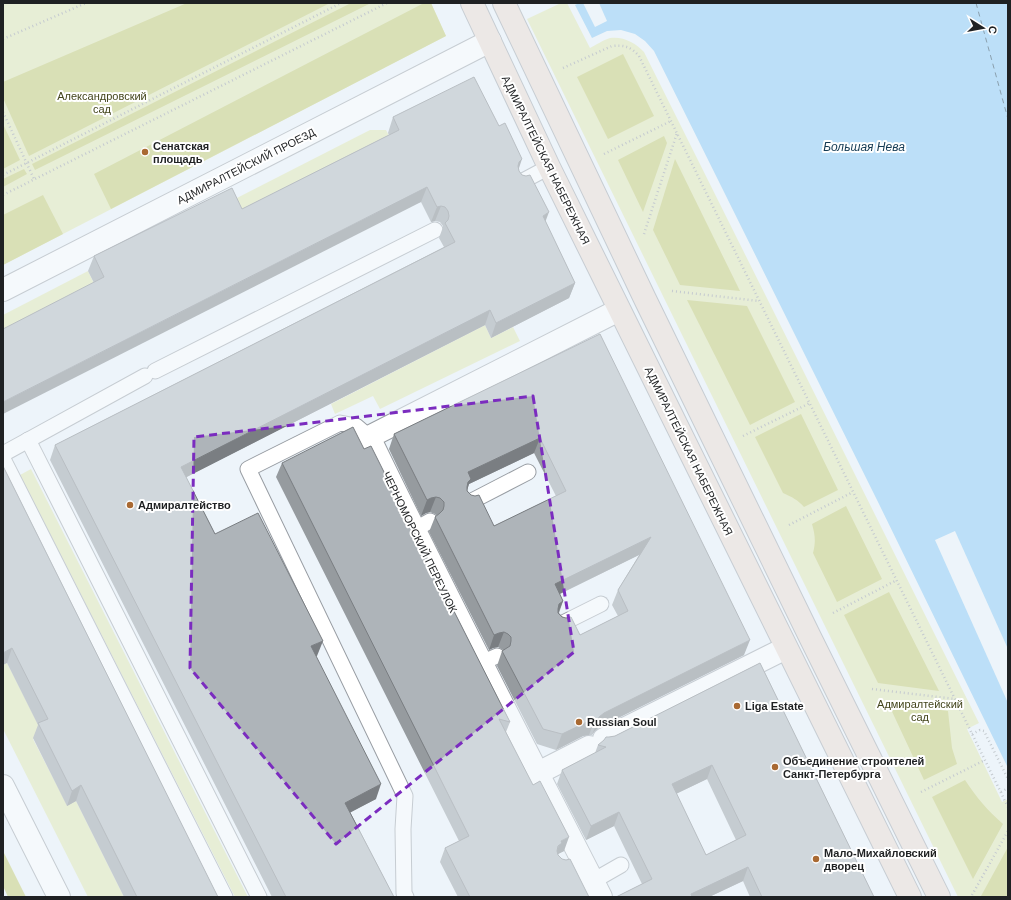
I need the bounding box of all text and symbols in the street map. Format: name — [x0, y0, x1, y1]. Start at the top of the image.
north arrow — [963, 8, 1003, 48]
text: С — [986, 25, 999, 35]
street label: АДМИРАЛТЕЙСКАЯ НАБЕРЕЖНАЯ — [500, 74, 592, 246]
park label: Александровский сад — [57, 90, 147, 115]
street label: АДМИРАЛТЕЙСКИЙ ПРОЕЗД — [175, 126, 318, 206]
place label: Сенатская площадь — [153, 140, 209, 165]
water label: Большая Нева — [823, 140, 905, 154]
marker: Сенатская площадь — [140, 147, 150, 157]
street label: АДМИРАЛТЕЙСКАЯ НАБЕРЕЖНАЯ — [643, 365, 735, 537]
street label: ЧЕРНОМОРСКИЙ ПЕРЕУЛОК — [381, 470, 460, 615]
place label: Адмиралтейство — [138, 499, 231, 511]
marker: Адмиралтейство — [125, 500, 135, 510]
park label: Адмиралтейский сад — [877, 698, 963, 723]
place label: Liga Estate — [745, 700, 804, 712]
marker: Liga Estate — [732, 701, 742, 711]
place label: Russian Soul — [587, 716, 657, 728]
marker: Russian Soul — [574, 717, 584, 727]
place label: Объединение строителей Санкт-Петербурга — [783, 755, 924, 780]
marker: Объединение строителей Санкт-Петербурга — [770, 762, 780, 772]
place label: Мало-Михайловский дворец — [824, 847, 937, 872]
marker: Мало-Михайловский дворец — [811, 854, 821, 864]

